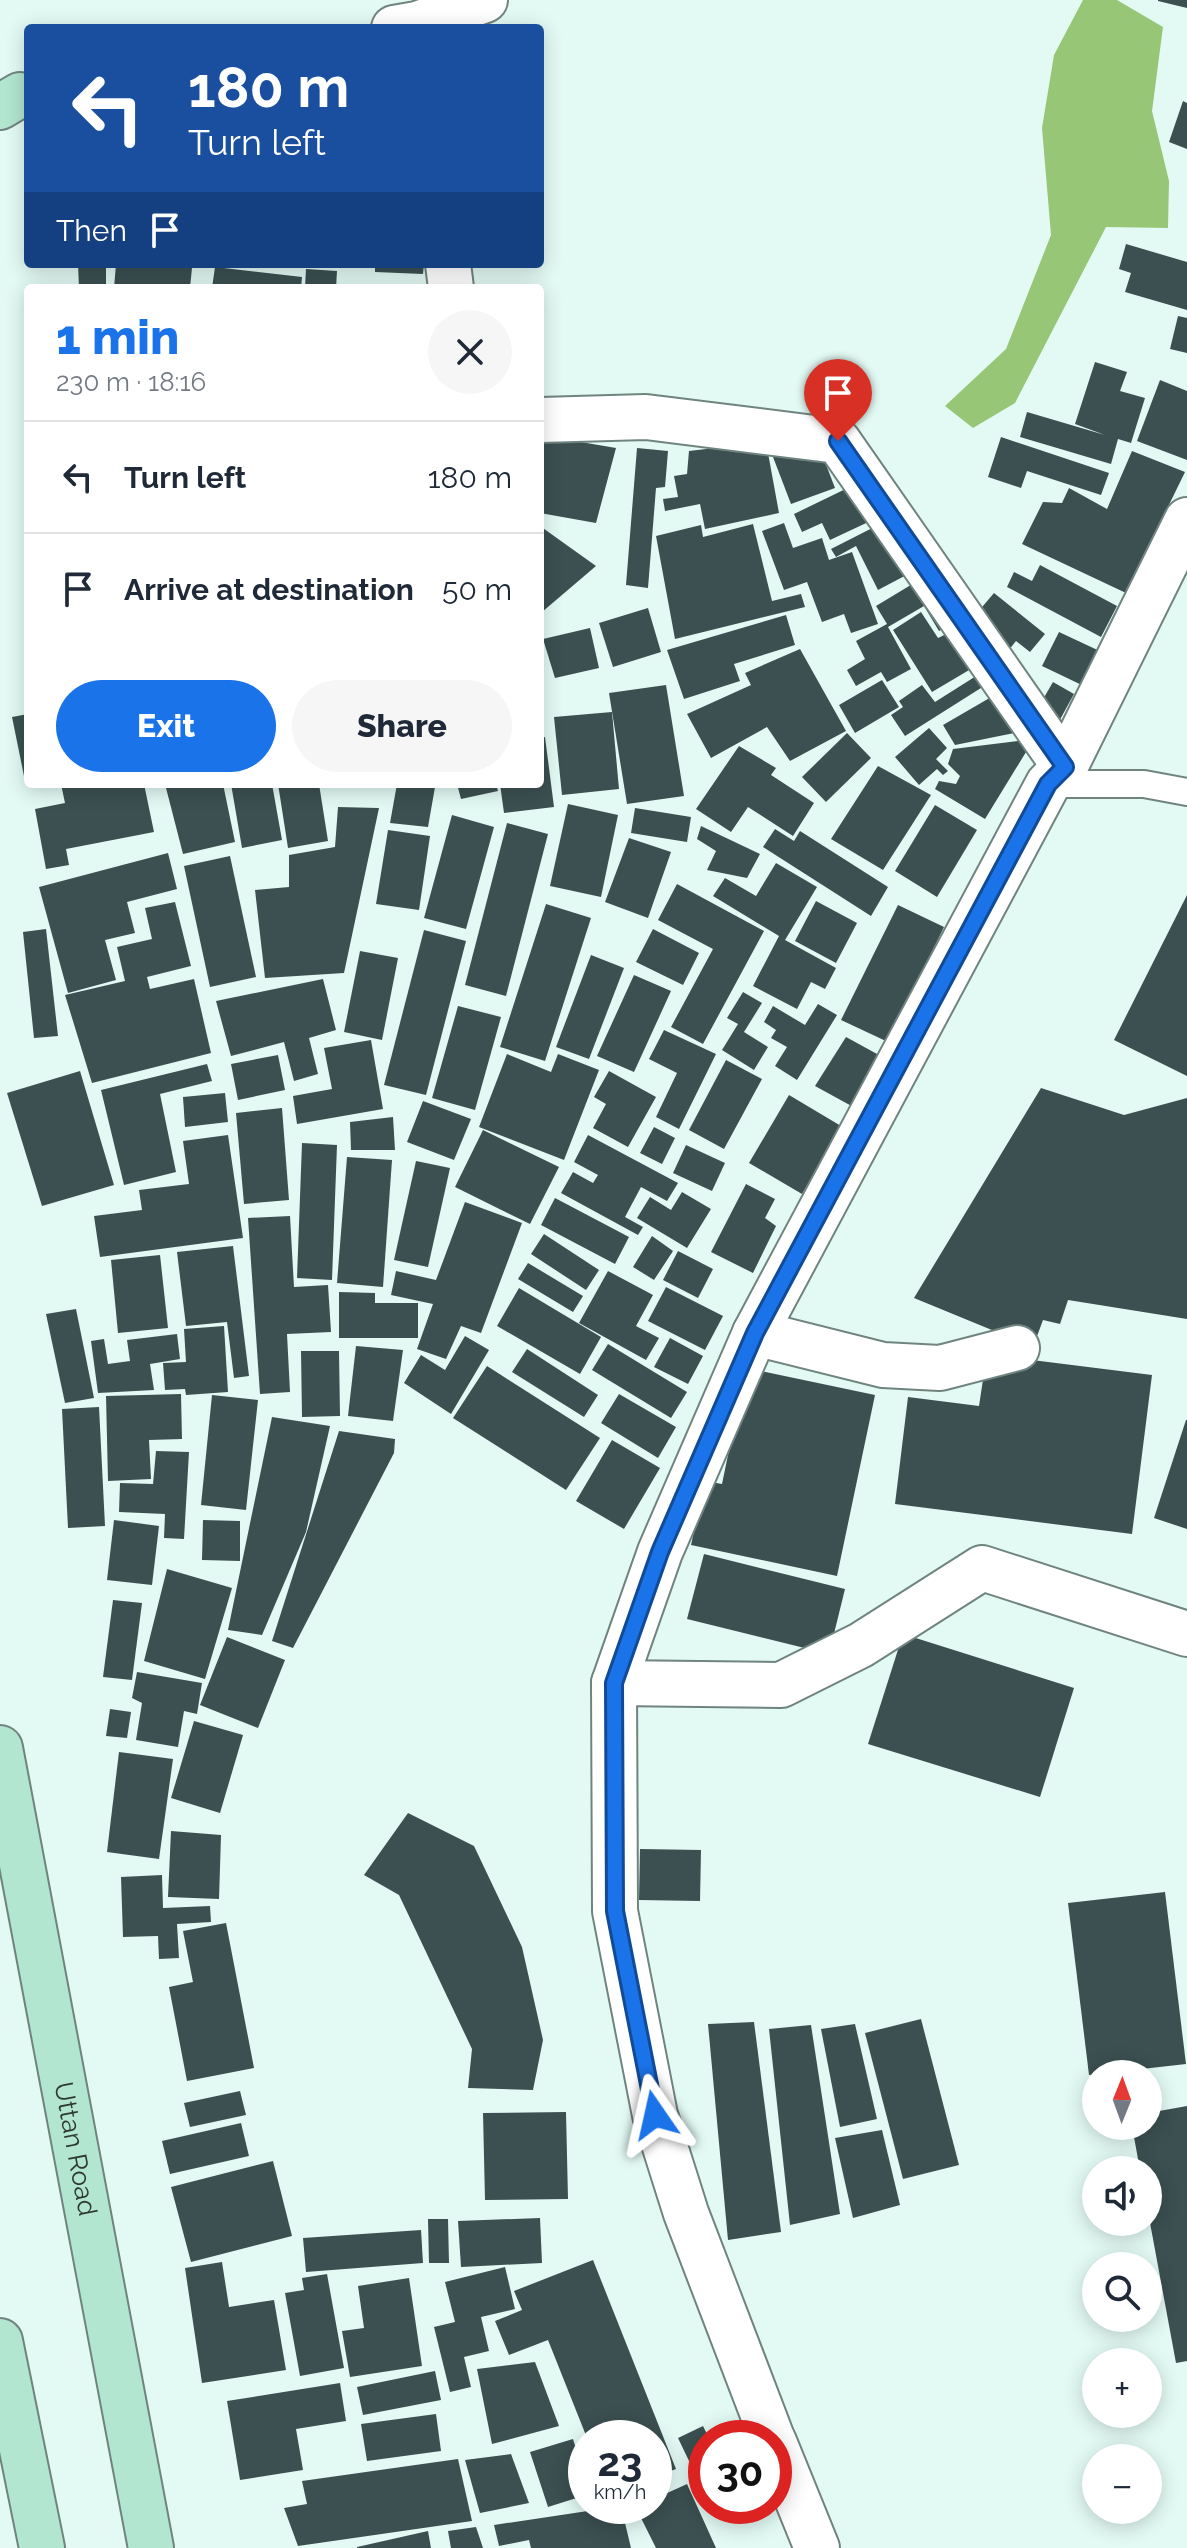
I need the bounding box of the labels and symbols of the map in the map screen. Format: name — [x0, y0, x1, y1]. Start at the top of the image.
pin — [804, 359, 872, 441]
north arrow — [1082, 2060, 1162, 2140]
position arrow — [613, 2073, 697, 2157]
street label: Uttan Road — [48, 2080, 103, 2218]
speed limit sign: 30 — [688, 2420, 792, 2524]

